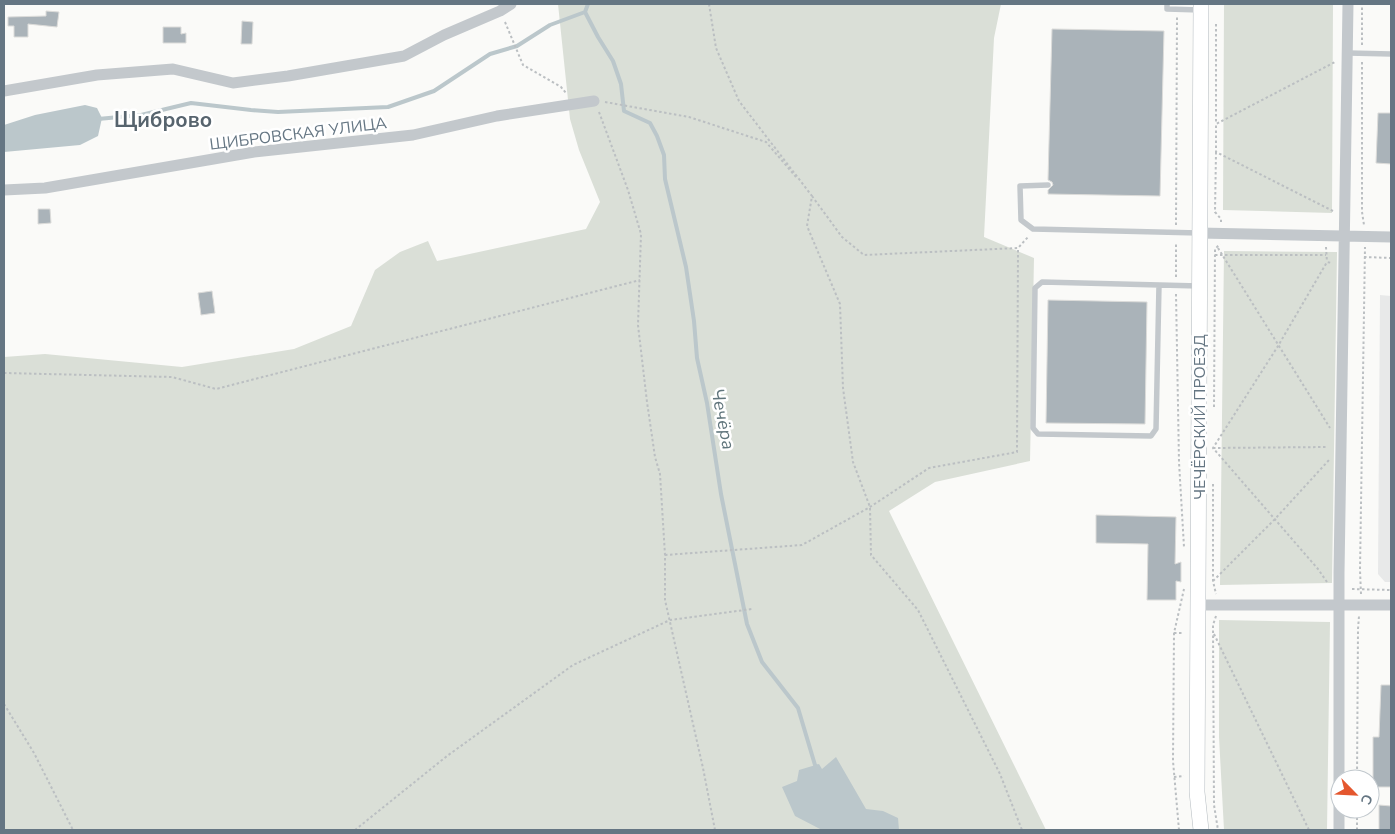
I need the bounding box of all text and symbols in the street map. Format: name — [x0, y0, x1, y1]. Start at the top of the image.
district label: Щиброво — [114, 106, 212, 134]
street label: ЩИБРОВСКАЯ УЛИЦА — [208, 112, 388, 156]
street label: ЧЕЧЁРСКИЙ ПРОЕЗД — [1189, 334, 1211, 500]
water label: Чечёра — [705, 386, 741, 452]
north arrow — [1330, 769, 1380, 819]
text: С — [1356, 791, 1377, 808]

